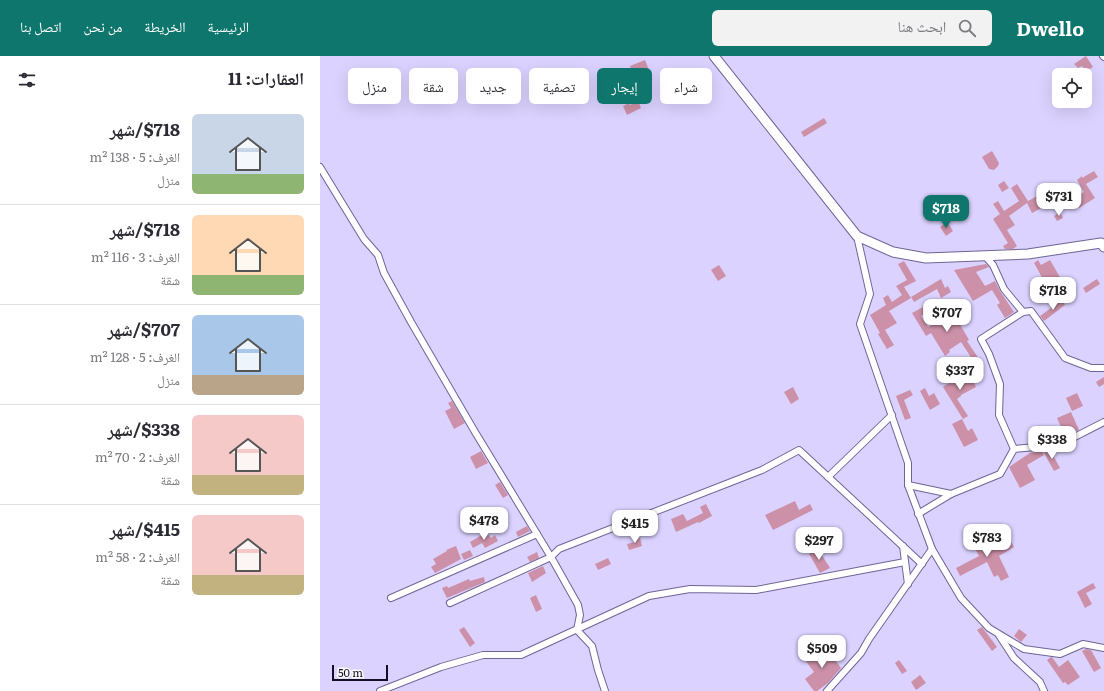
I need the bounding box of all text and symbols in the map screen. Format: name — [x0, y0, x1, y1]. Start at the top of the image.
search box — [712, 10, 992, 46]
text: ابحث هنا — [898, 14, 946, 37]
text: Dwello — [1016, 14, 1084, 42]
text: اتصل بنا — [20, 16, 62, 36]
text: من نحن — [84, 16, 122, 36]
text: الخريطة — [144, 16, 186, 36]
text: الرئيسية — [208, 16, 249, 36]
icon: search — [956, 17, 978, 39]
text: العقارات: 11 — [228, 65, 304, 90]
chip: منزل — [348, 68, 401, 104]
chip: شقة — [409, 68, 458, 104]
chip: جديد — [466, 68, 521, 104]
chip: تصفية — [529, 68, 589, 104]
chip: إيجار — [597, 68, 652, 104]
chip: شراء — [660, 68, 712, 104]
map controls — [1052, 68, 1092, 108]
button: locate — [1052, 68, 1092, 108]
icon: filters — [16, 69, 38, 91]
text: $718/شهر — [110, 116, 180, 141]
icon: home — [224, 130, 272, 178]
text: الغرف: 5 · 138 m² — [90, 147, 180, 166]
text: منزل — [157, 170, 180, 189]
pin: $731 — [1035, 183, 1083, 217]
text: $731 — [1045, 186, 1073, 205]
pin: $718 — [922, 195, 970, 229]
text: $718 — [932, 198, 960, 217]
text: $718/شهر — [110, 216, 180, 241]
icon: home — [224, 231, 272, 279]
text: الغرف: 3 · 116 m² — [91, 247, 180, 266]
text: شقة — [161, 270, 180, 289]
pin: $718 — [1029, 277, 1077, 311]
text: $718 — [1039, 280, 1067, 299]
pin: $707 — [923, 299, 971, 333]
text: $707 — [932, 302, 962, 321]
text: $707/شهر — [107, 316, 180, 341]
icon: home — [224, 331, 272, 379]
text: الغرف: 5 · 128 m² — [90, 347, 180, 366]
pin: $337 — [936, 357, 984, 391]
text: $337 — [946, 360, 974, 379]
text: منزل — [157, 370, 180, 389]
text: $338/شهر — [108, 416, 180, 441]
pin: $338 — [1028, 426, 1076, 460]
text: $338 — [1037, 429, 1067, 448]
icon: home — [224, 431, 272, 479]
text: الغرف: 2 · 70 m² — [95, 447, 180, 466]
text: شقة — [161, 470, 180, 489]
pin: $478 — [460, 507, 508, 541]
text: $478 — [469, 510, 499, 529]
pin: $415 — [611, 510, 659, 544]
text: $415 — [621, 513, 649, 532]
text: $415/شهر — [110, 516, 180, 541]
pin: $783 — [963, 524, 1011, 558]
pin: $297 — [795, 527, 843, 561]
text: $783 — [972, 527, 1002, 546]
text: $297 — [804, 530, 834, 549]
icon: home — [224, 531, 272, 579]
text: الغرف: 2 · 58 m² — [95, 547, 180, 566]
text: شقة — [161, 570, 180, 589]
pin: $509 — [798, 635, 846, 669]
text: $509 — [807, 638, 837, 657]
scale bar — [332, 663, 388, 682]
text: 50 m — [338, 664, 363, 680]

